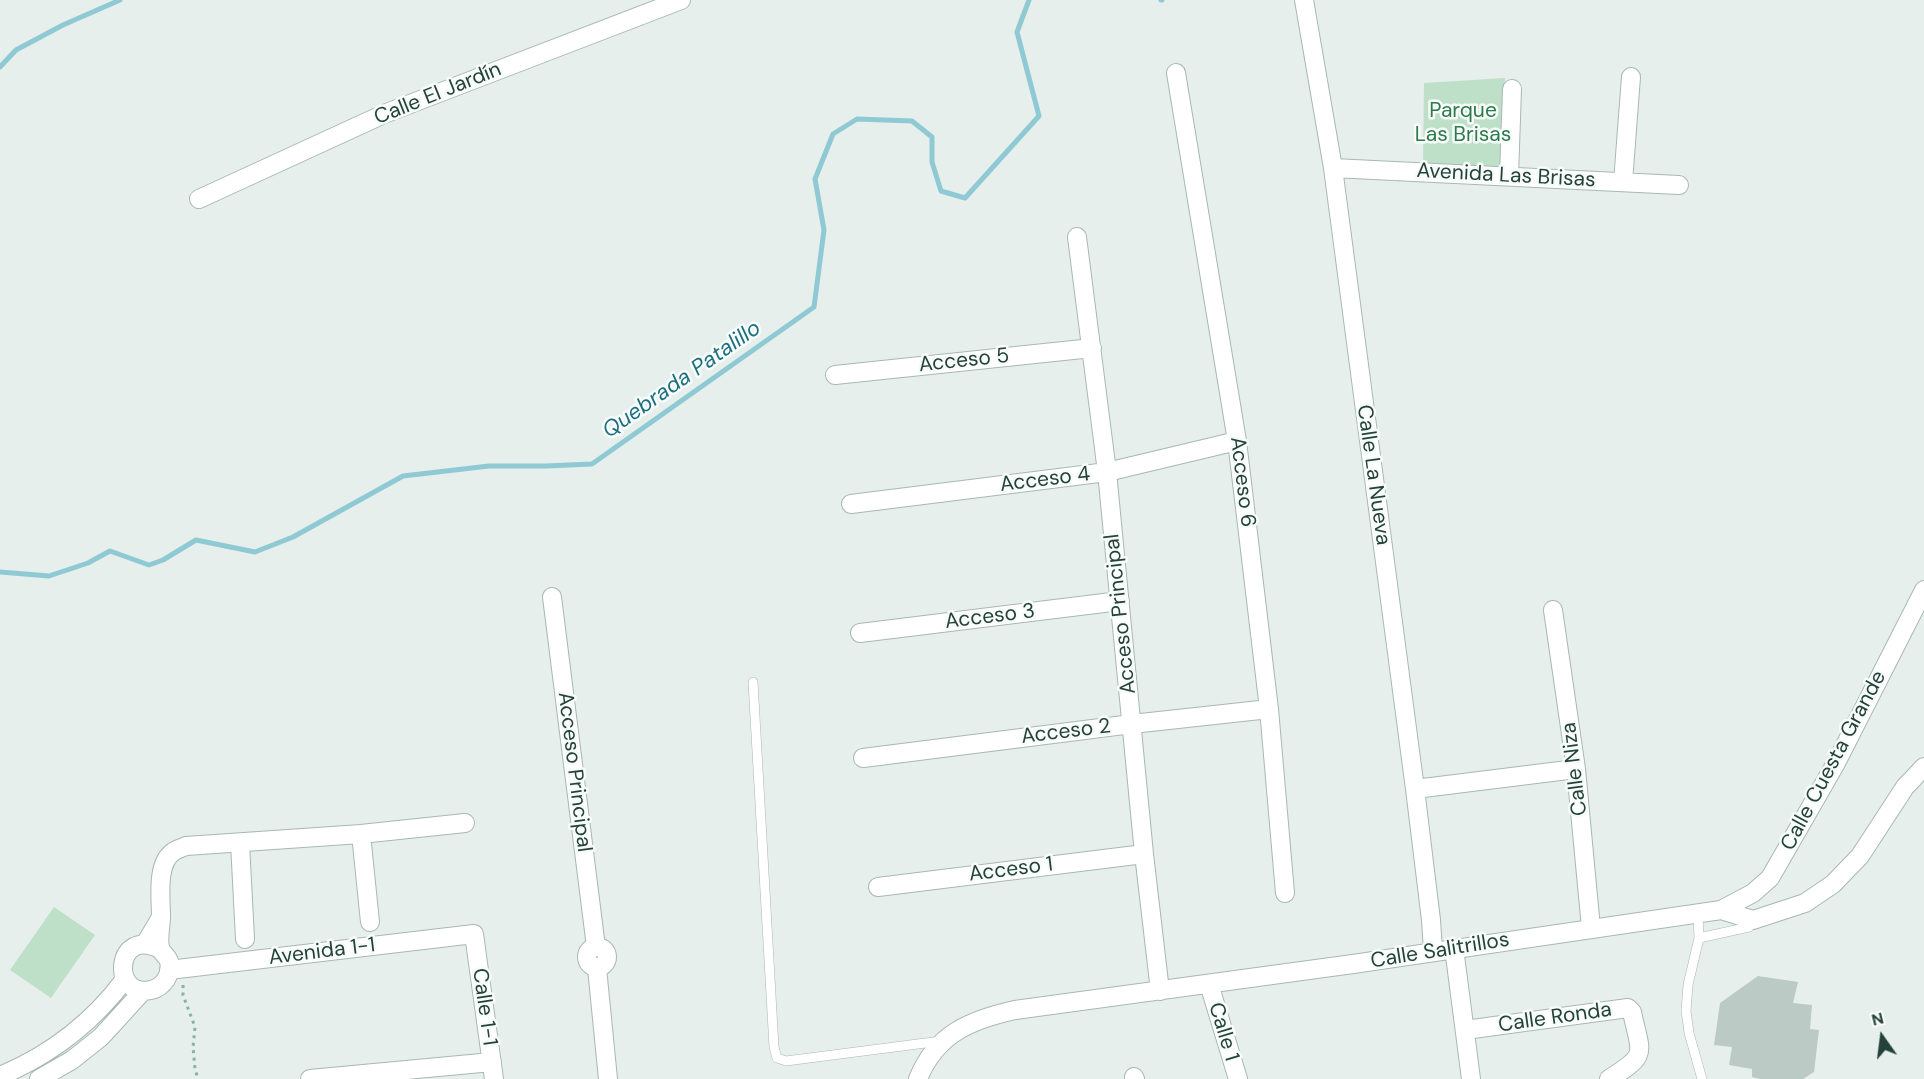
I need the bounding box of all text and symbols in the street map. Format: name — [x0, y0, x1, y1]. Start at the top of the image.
street label: Calle El Jardín — [371, 57, 505, 131]
park label: Parque Las Brisas — [1415, 98, 1511, 148]
street label: Avenida Las Brisas — [1416, 159, 1596, 193]
water label: Quebrada Patalillo — [598, 316, 766, 444]
street label: Acceso 5 — [918, 344, 1010, 378]
street label: Calle La Nueva — [1351, 403, 1395, 547]
street label: Acceso 6 — [1224, 435, 1260, 529]
street label: Acceso 4 — [998, 462, 1092, 498]
street label: Acceso Principal — [1100, 532, 1142, 696]
street label: Acceso 3 — [944, 599, 1036, 635]
street label: Calle Cuesta Grande — [1776, 667, 1892, 855]
street label: Acceso Principal — [552, 690, 596, 854]
street label: Acceso 2 — [1020, 714, 1112, 750]
street label: Calle Niza — [1557, 721, 1593, 817]
street label: Acceso 1 — [968, 852, 1054, 888]
street label: Calle Salitrillos — [1369, 928, 1511, 974]
street label: Avenida 1-1 — [267, 933, 377, 971]
street label: Calle 1-1 — [466, 967, 502, 1047]
street label: Calle Ronda — [1497, 998, 1613, 1038]
street label: Calle 1 — [1202, 1000, 1244, 1064]
north arrow — [1852, 1007, 1912, 1067]
text: N — [1869, 1007, 1886, 1031]

